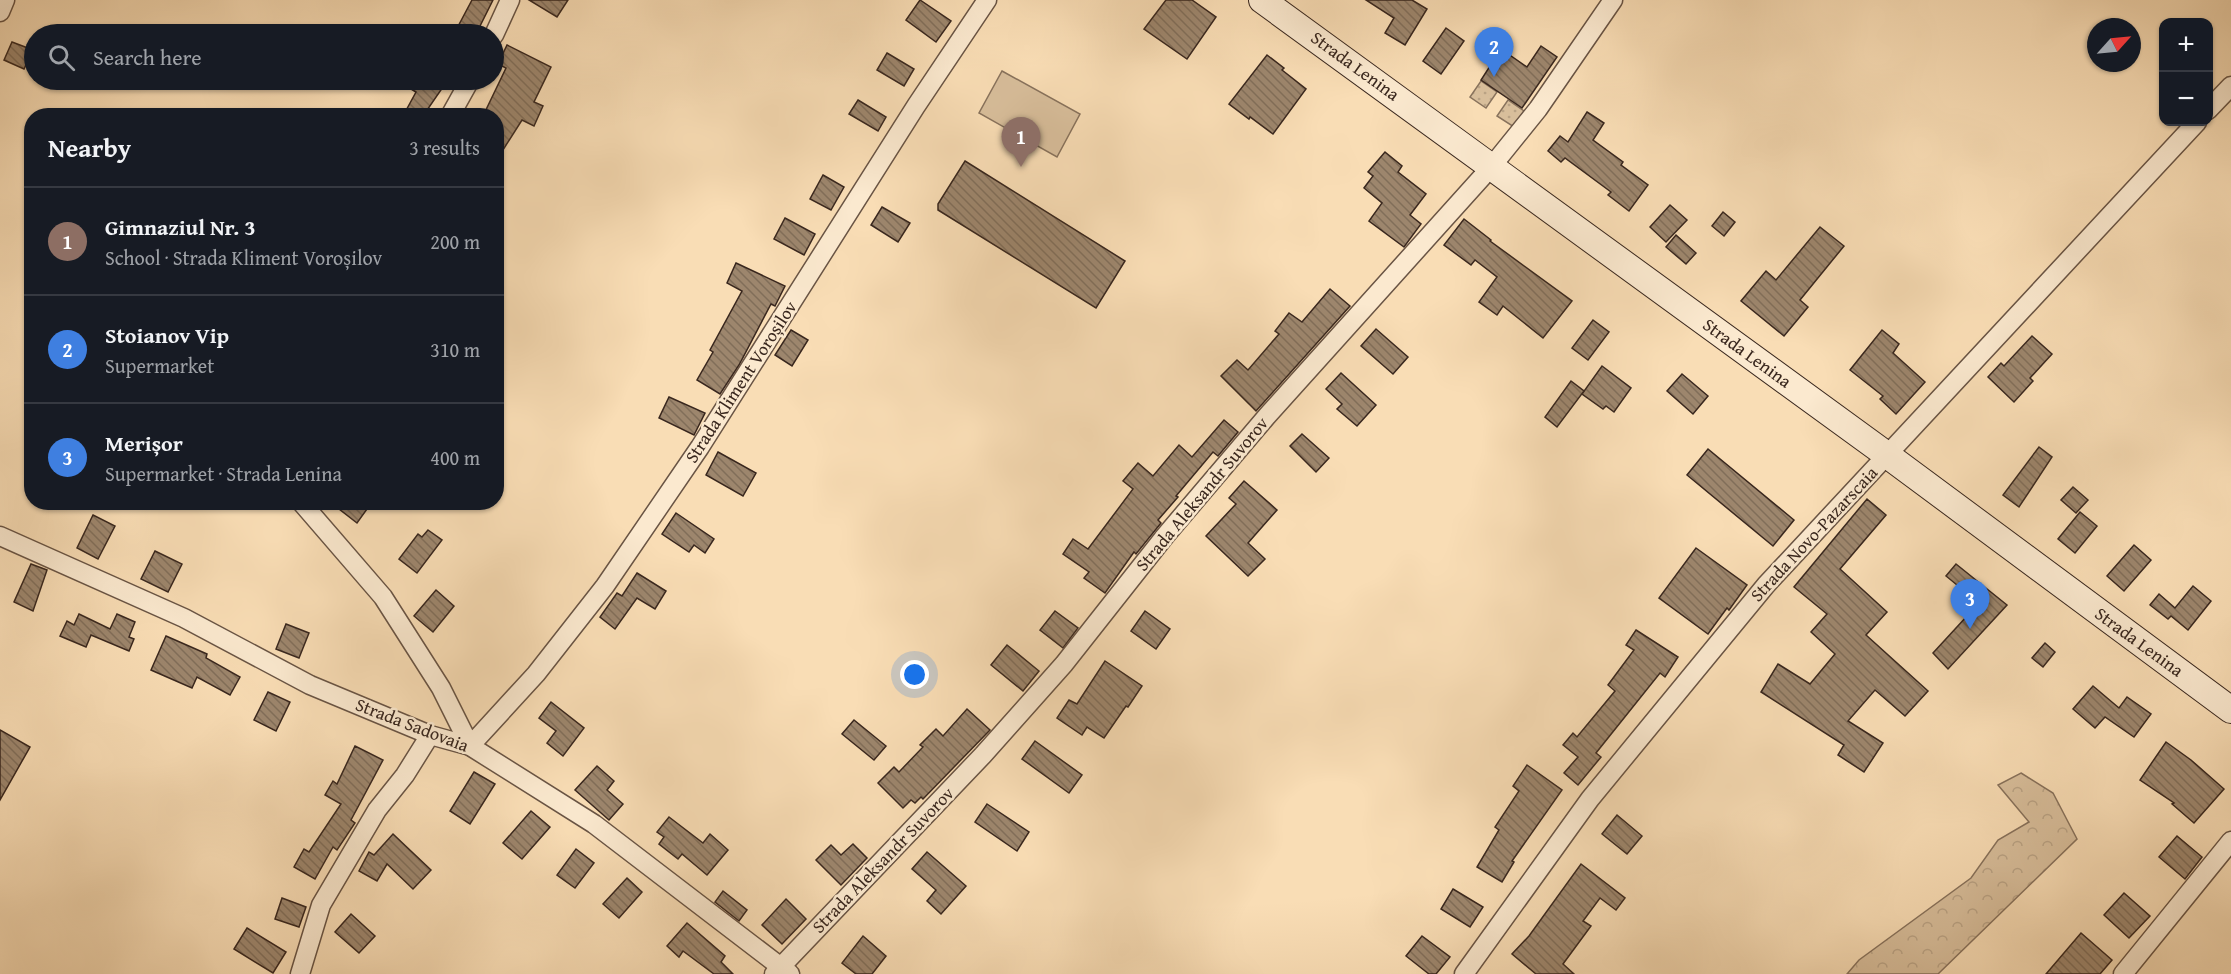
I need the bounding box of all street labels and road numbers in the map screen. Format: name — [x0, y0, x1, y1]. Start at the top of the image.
street label: Strada Lenina — [1305, 24, 1406, 107]
street label: Strada Kliment Voroșilov — [678, 295, 803, 468]
street label: Strada Lenina — [1697, 311, 1798, 394]
street label: Strada Aleksandr Suvorov — [1129, 410, 1275, 577]
street label: Strada Novo-Pazarscaia — [1744, 459, 1884, 607]
street label: Strada Lenina — [2089, 600, 2190, 683]
street label: Strada Sadovaia — [352, 691, 473, 759]
street label: Strada Aleksandr Suvorov — [805, 780, 960, 939]

